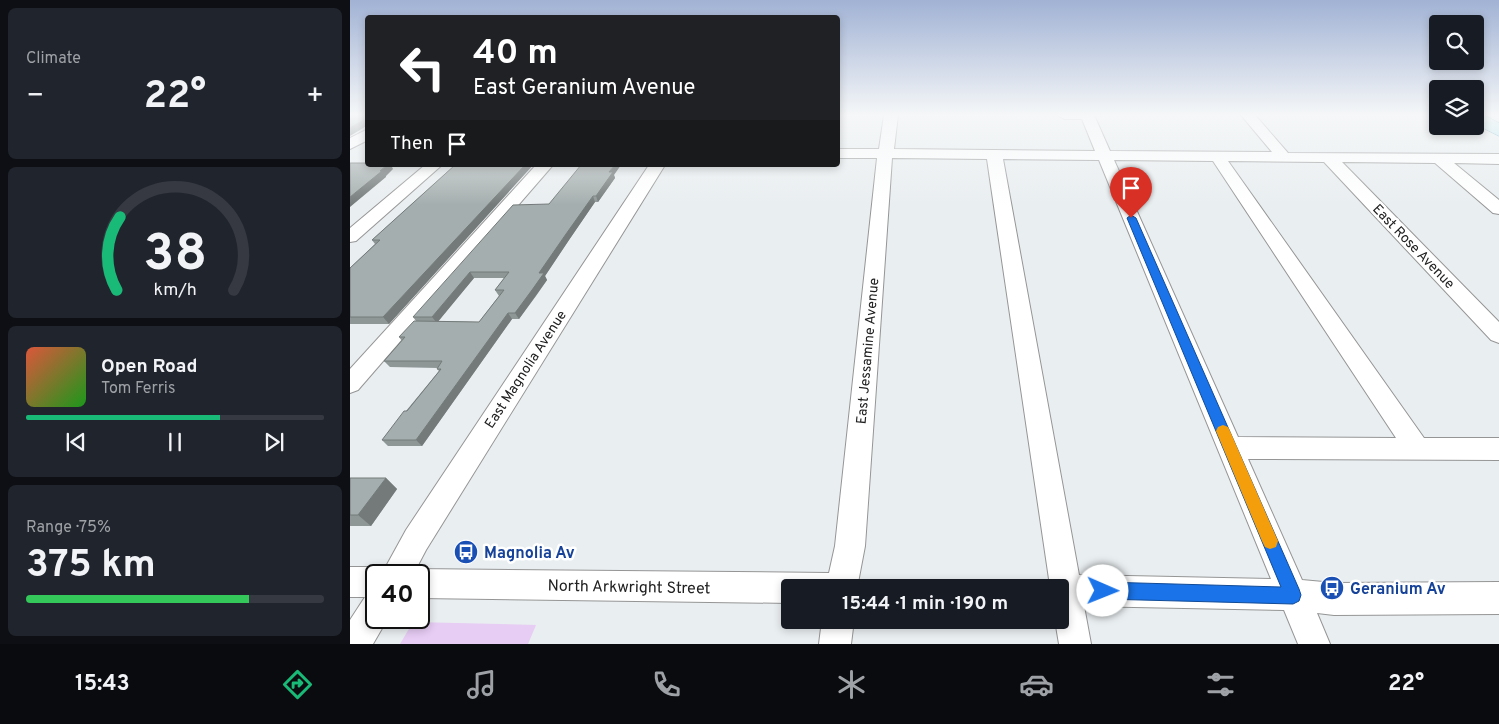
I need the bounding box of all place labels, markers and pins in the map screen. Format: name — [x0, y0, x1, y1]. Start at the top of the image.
pin — [1110, 167, 1152, 218]
bus stop icon: Magnolia Av — [453, 539, 479, 565]
place label: Magnolia Av — [484, 544, 575, 564]
bus stop icon: Geranium Av — [1319, 575, 1345, 601]
place label: Geranium Av — [1350, 580, 1446, 600]

